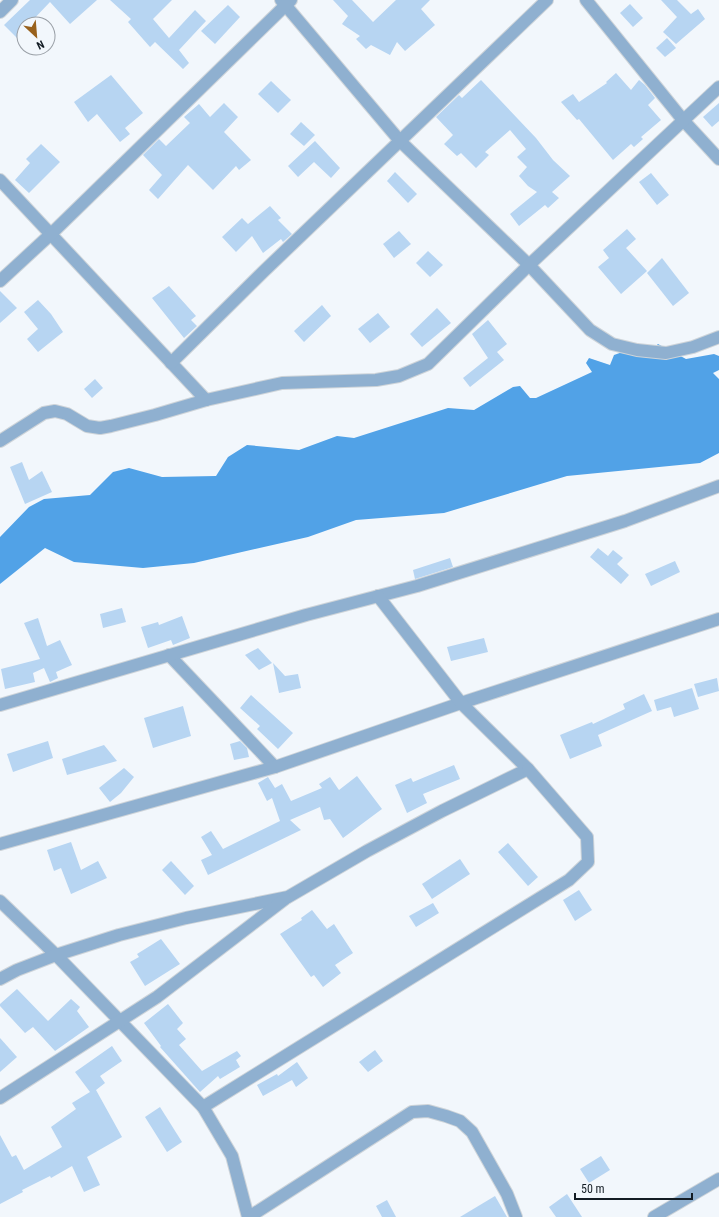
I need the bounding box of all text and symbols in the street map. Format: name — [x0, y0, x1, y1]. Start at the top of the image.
north arrow — [16, 16, 56, 56]
text: N — [34, 37, 46, 52]
scale bar — [575, 1175, 692, 1201]
text: 50 m — [581, 1182, 605, 1196]

